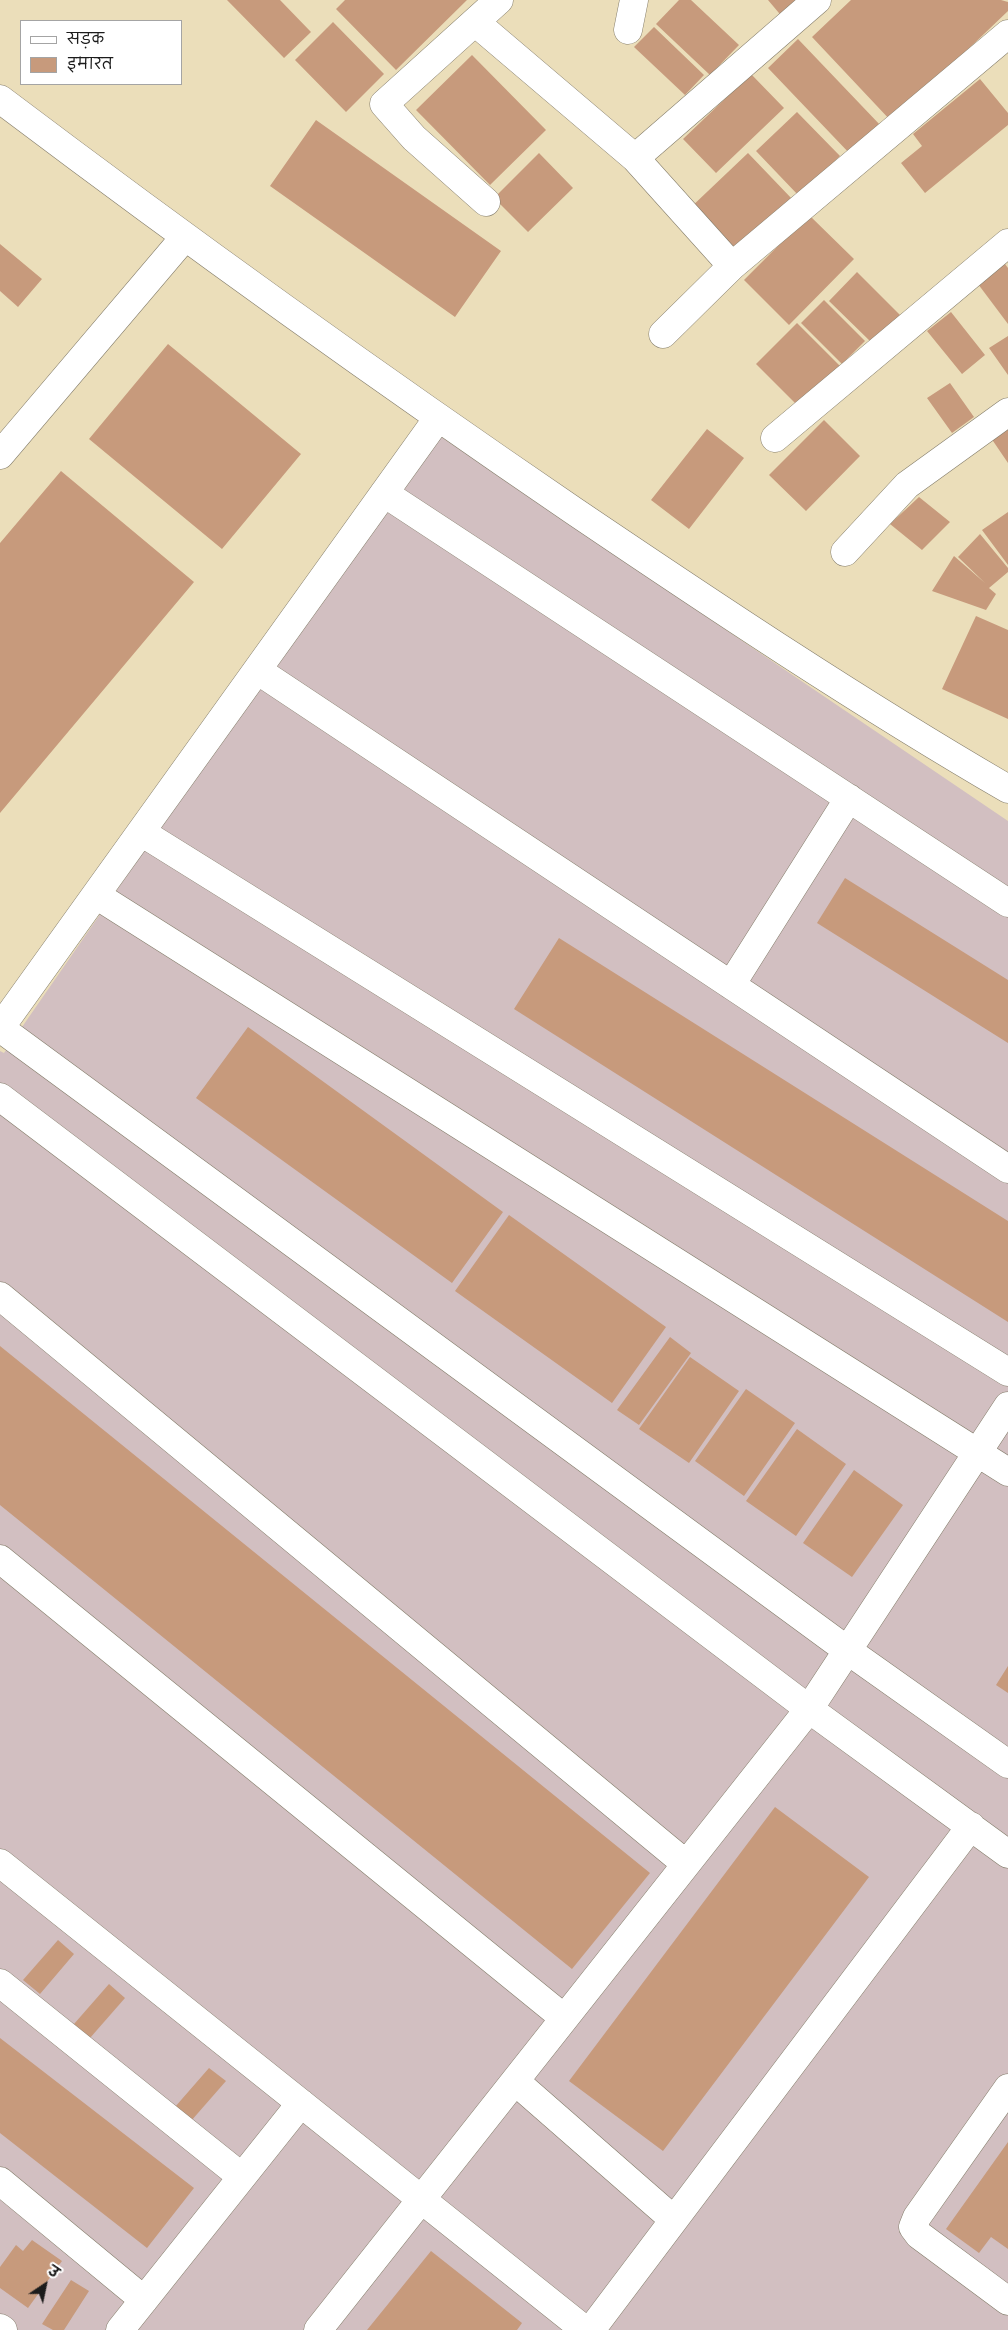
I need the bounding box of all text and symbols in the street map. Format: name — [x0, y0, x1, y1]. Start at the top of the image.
legend — [20, 20, 182, 85]
text: सड़क — [67, 30, 104, 48]
text: इमारत — [67, 55, 113, 73]
north arrow — [20, 2260, 70, 2310]
text: उ — [45, 2262, 62, 2282]

